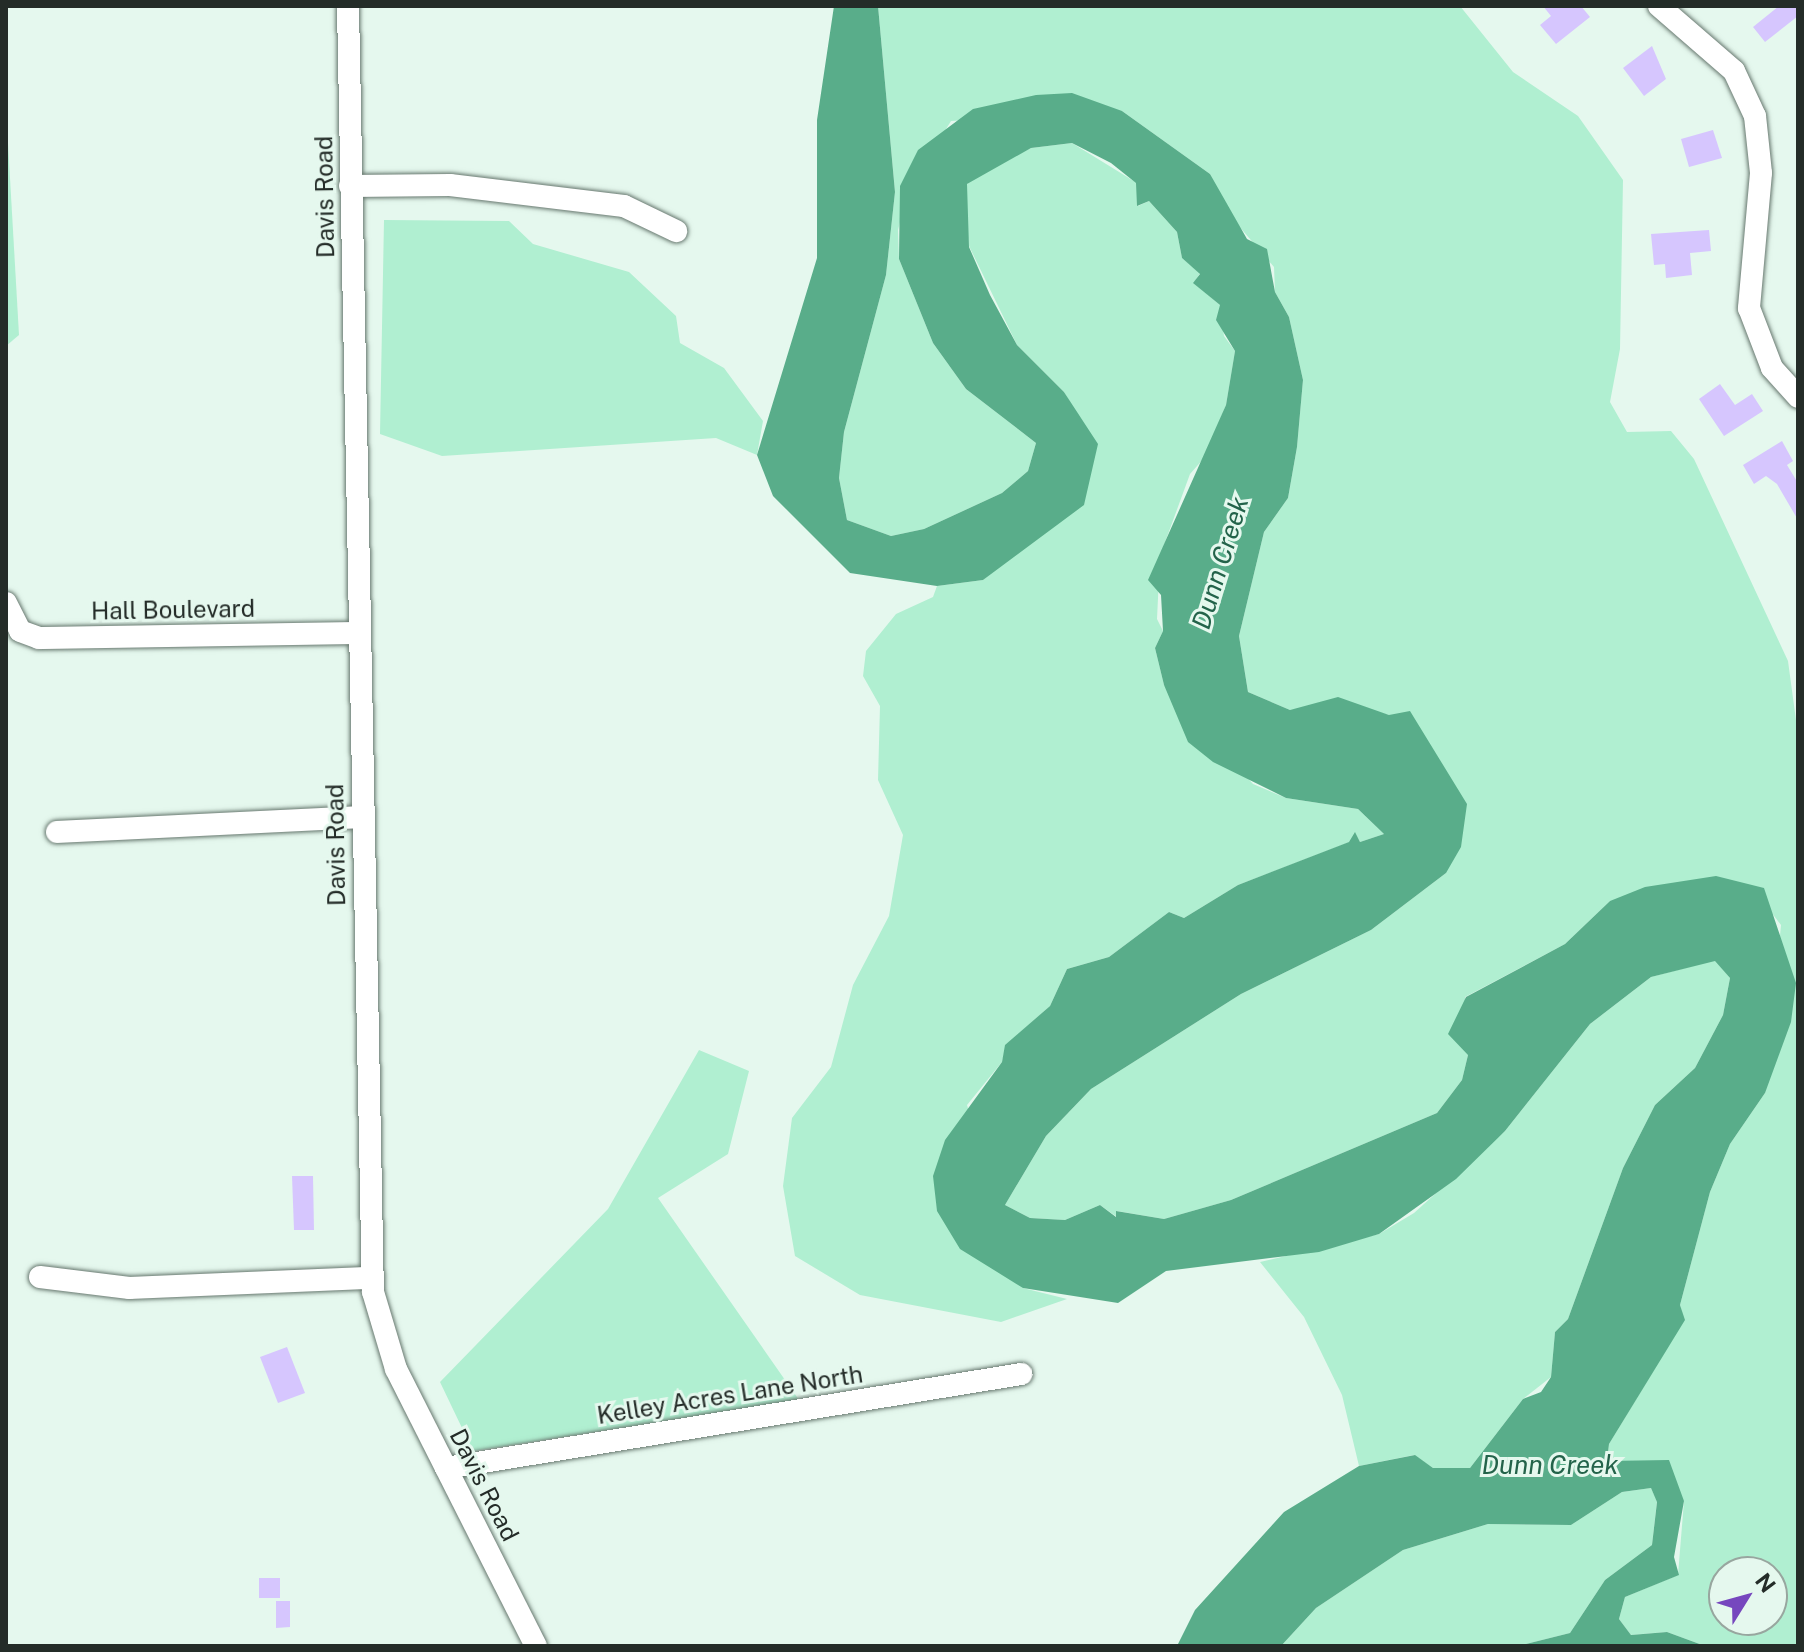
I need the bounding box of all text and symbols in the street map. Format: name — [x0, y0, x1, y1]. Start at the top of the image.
street label: Davis Road — [310, 136, 340, 258]
water label: Dunn Creek — [1185, 493, 1255, 633]
street label: Hall Boulevard — [91, 594, 255, 626]
street label: Davis Road — [321, 784, 351, 906]
street label: Kelley Acres Lane North — [595, 1360, 865, 1430]
street label: Davis Road — [443, 1424, 525, 1546]
water label: Dunn Creek — [1482, 1449, 1618, 1481]
north arrow — [1708, 1556, 1788, 1636]
text: N — [1750, 1568, 1781, 1597]

